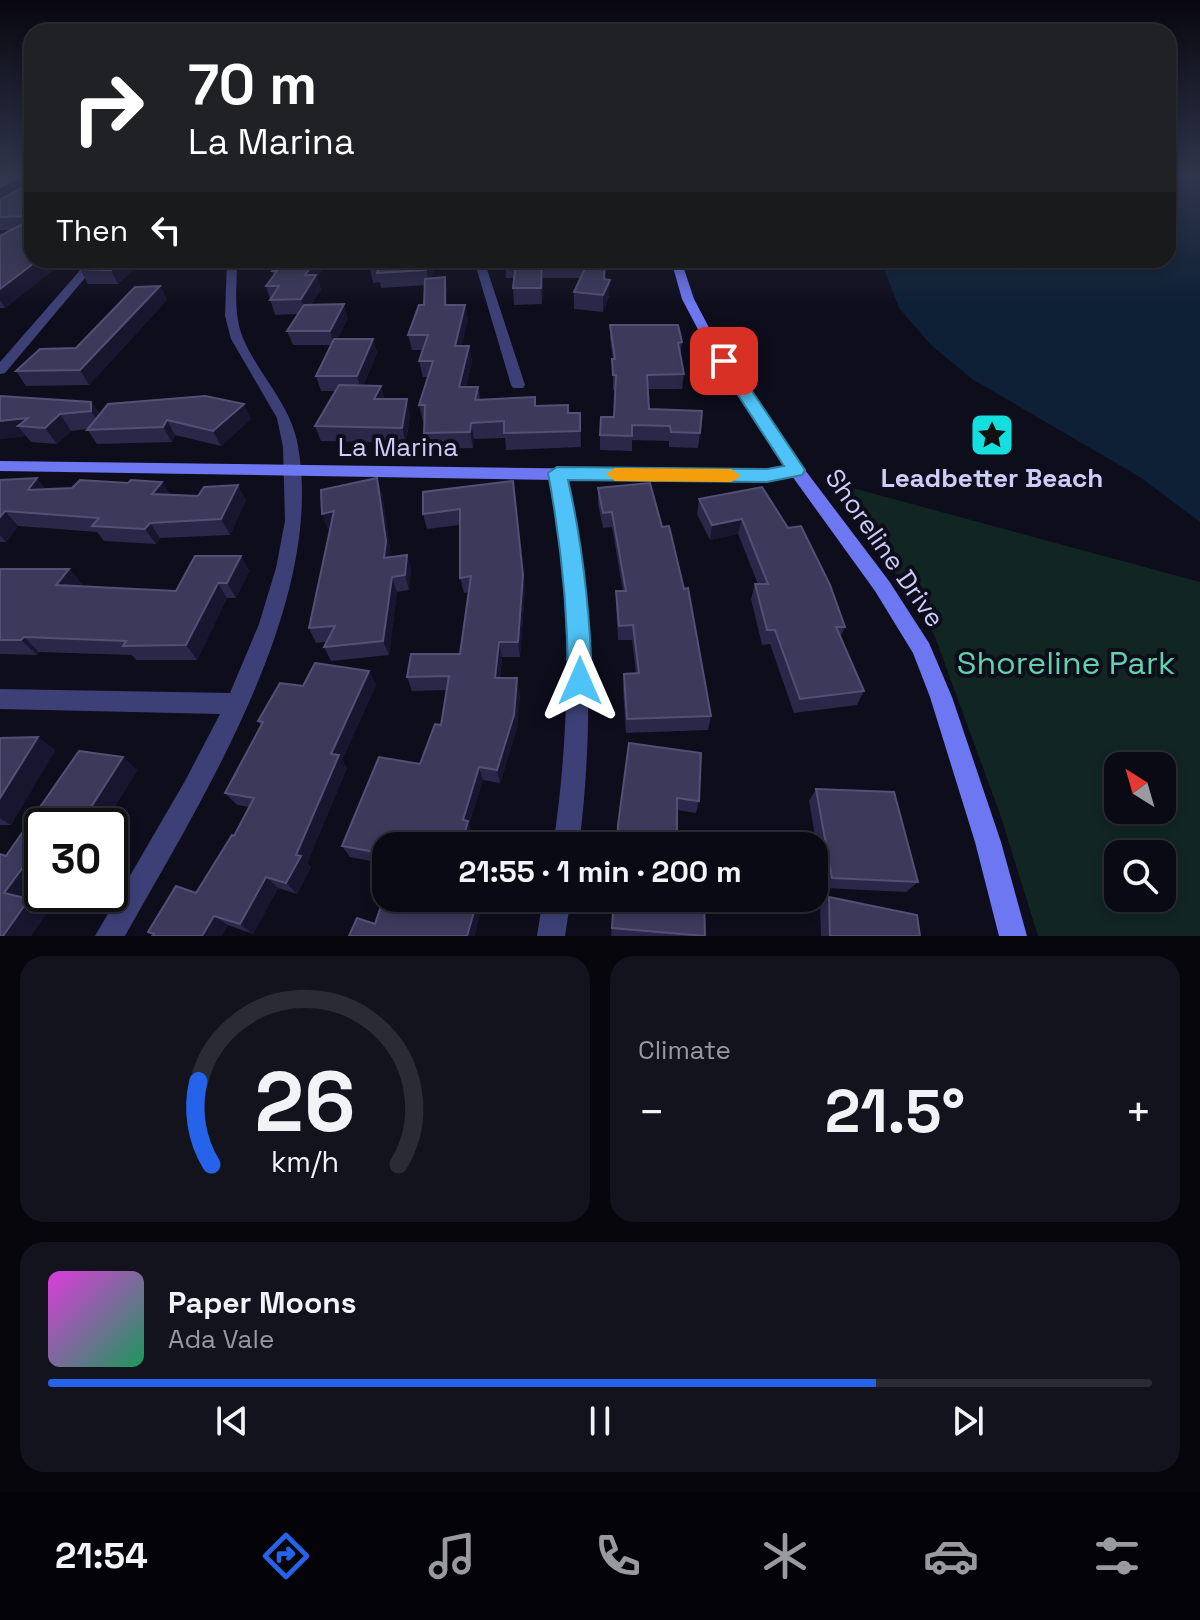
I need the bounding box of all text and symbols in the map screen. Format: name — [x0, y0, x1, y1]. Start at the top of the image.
text: 70 m — [188, 49, 317, 120]
icon: right — [56, 56, 160, 160]
text: La Marina — [188, 119, 355, 165]
icon: left — [144, 208, 188, 252]
text: Then — [56, 211, 128, 250]
pin — [690, 327, 758, 395]
icon: arrive — [702, 339, 746, 383]
place icon: Leadbetter Beach — [968, 411, 1016, 459]
street label: La Marina — [338, 430, 458, 464]
place label: Leadbetter Beach — [881, 461, 1103, 495]
street label: Shoreline Drive — [818, 462, 952, 634]
position arrow — [538, 639, 622, 723]
park label: Shoreline Park — [957, 643, 1175, 683]
north arrow — [1104, 752, 1176, 824]
map controls — [1104, 752, 1176, 912]
speed limit sign: 30 — [24, 808, 128, 912]
button: search — [1104, 840, 1176, 912]
text: 21:55 · 1 min · 200 m — [458, 852, 742, 891]
text: Climate — [638, 1033, 731, 1067]
text: 26 — [255, 1049, 355, 1155]
text: 21.5° — [825, 1073, 965, 1150]
text: − — [638, 1084, 665, 1140]
text: + — [1125, 1084, 1152, 1140]
text: km/h — [271, 1144, 339, 1180]
text: Paper Moons — [168, 1283, 357, 1322]
text: Ada Vale — [168, 1322, 274, 1356]
icon: previous — [210, 1399, 254, 1443]
icon: pause — [578, 1399, 622, 1443]
icon: next — [946, 1399, 990, 1443]
icon: directions — [258, 1528, 314, 1584]
icon: music — [424, 1528, 480, 1584]
icon: phone — [590, 1528, 646, 1584]
icon: climate — [757, 1528, 813, 1584]
icon: car — [923, 1528, 979, 1584]
icon: filters — [1089, 1528, 1145, 1584]
text: 21:54 — [55, 1533, 148, 1579]

